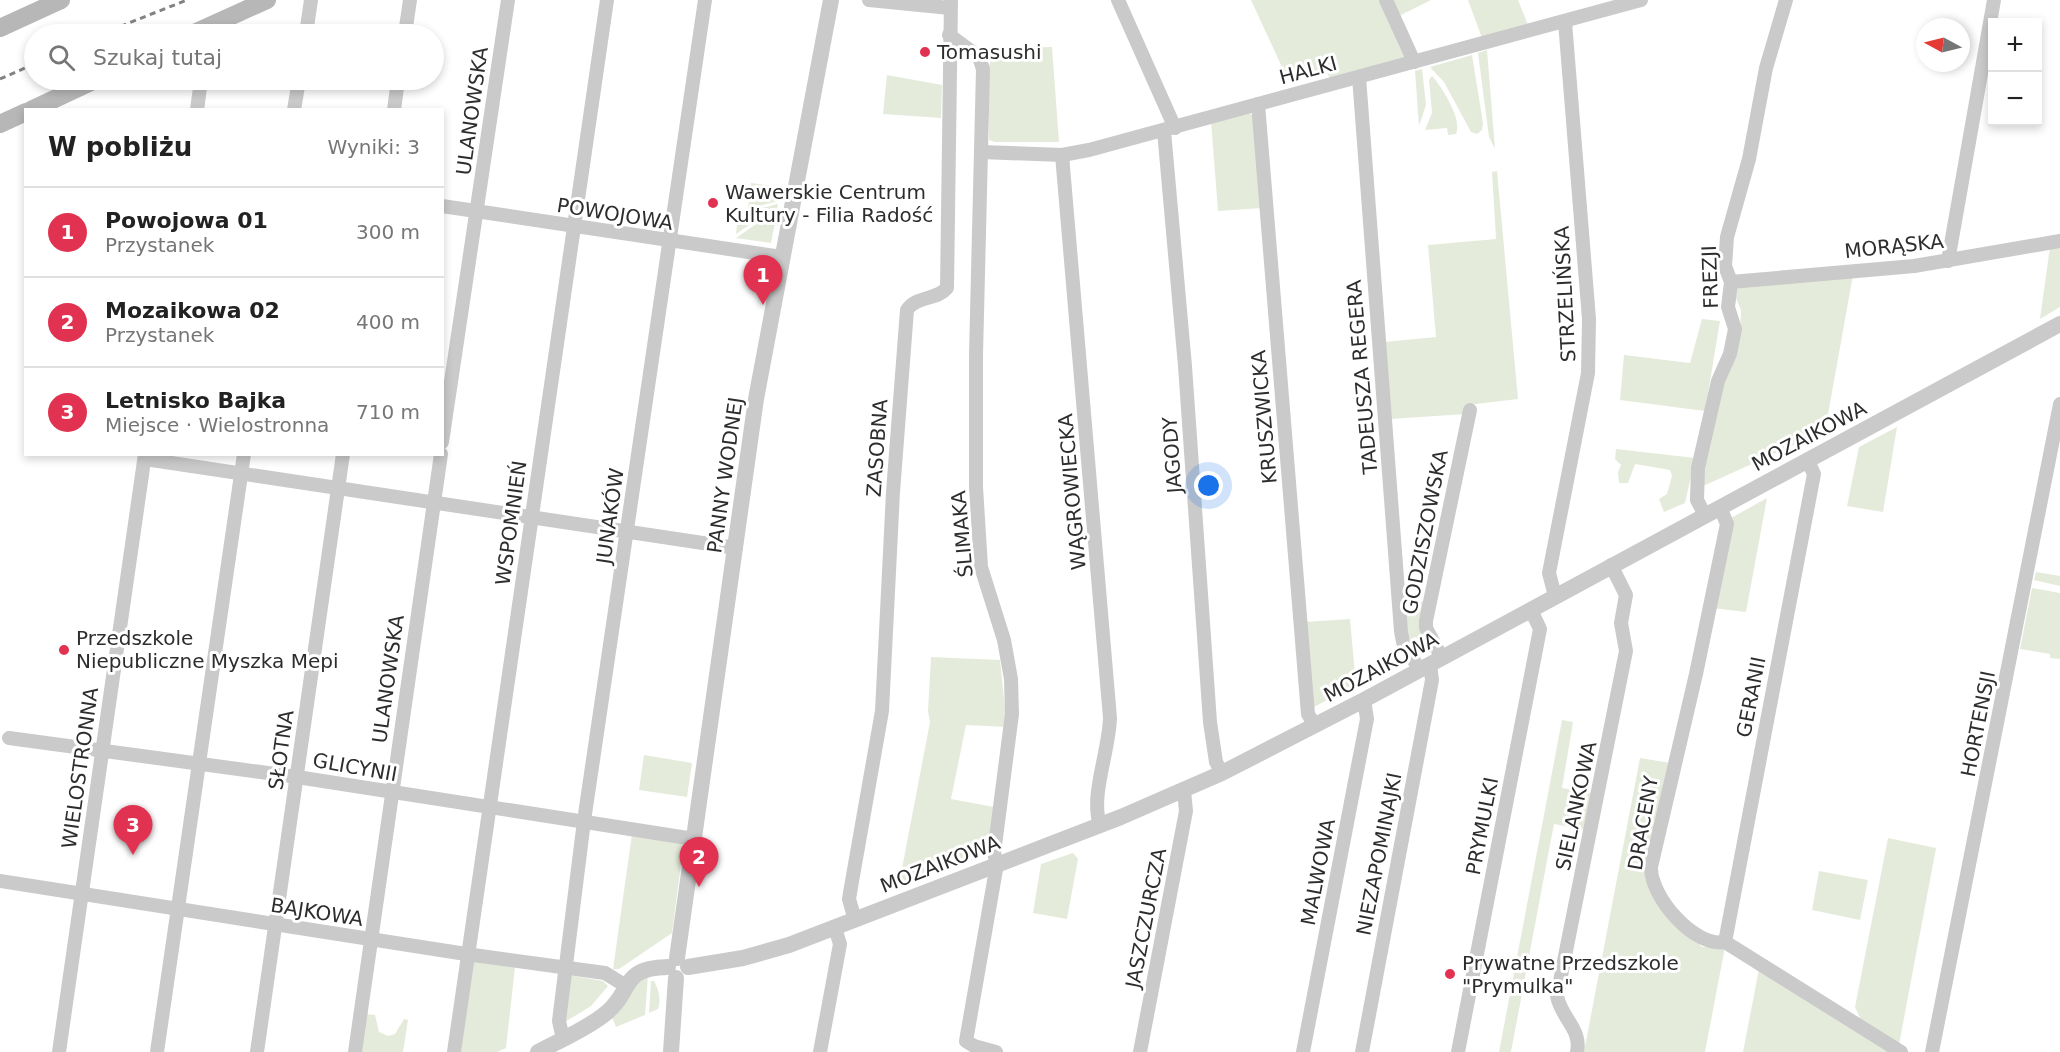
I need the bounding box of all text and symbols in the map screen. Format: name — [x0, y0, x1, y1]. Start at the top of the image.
north arrow — [1916, 18, 1970, 72]
map controls — [1988, 18, 2042, 126]
button: + — [1988, 18, 2042, 72]
search box — [24, 24, 444, 90]
place label: Tomasushi — [936, 40, 1042, 64]
icon: search — [45, 41, 78, 74]
text: Szukaj tutaj — [93, 45, 222, 70]
street label: ULANOWSKA — [451, 45, 493, 177]
marker: Tomasushi — [918, 45, 932, 59]
street label: HALKI — [1276, 51, 1340, 89]
button: − — [1988, 72, 2042, 126]
text: W pobliżu — [48, 132, 192, 162]
text: Wyniki: 3 — [328, 135, 420, 159]
place label: Wawerskie Centrum Kultury - Filia Radość — [725, 180, 933, 227]
street label: POWOJOWA — [555, 193, 675, 235]
marker: Wawerskie Centrum Kultury - Filia Radość — [706, 196, 720, 210]
text: Powojowa 01 — [105, 208, 268, 233]
text: 1 — [61, 220, 74, 244]
text: 300 m — [356, 220, 420, 244]
street label: STRZELIŃSKA — [1549, 225, 1581, 363]
street label: MORĄSKA — [1843, 229, 1945, 263]
text: Przystanek — [105, 233, 214, 257]
street label: FREZJI — [1697, 245, 1723, 309]
pin: 1 — [744, 256, 783, 305]
street label: TADEUSZA REGERA — [1342, 279, 1383, 476]
text: Mozaikowa 02 — [105, 298, 280, 323]
text: 2 — [61, 310, 74, 334]
text: 400 m — [356, 310, 420, 334]
text: Przystanek — [105, 323, 214, 347]
street label: KRUSZWICKA — [1246, 349, 1282, 485]
text: Letnisko Bajka — [105, 388, 286, 413]
street label: PANNY WODNEJ — [702, 395, 748, 555]
street label: MOZAIKOWA — [1748, 396, 1871, 476]
street label: ZASOBNA — [862, 398, 892, 498]
text: 3 — [61, 400, 74, 424]
text: 710 m — [356, 400, 420, 424]
street label: WĄGROWIECKA — [1053, 412, 1091, 571]
text: Miejsce · Wielostronna — [105, 413, 329, 437]
street label: JAGODY — [1157, 415, 1187, 496]
street label: GODZISZOWSKA — [1397, 447, 1453, 616]
street label: WSPOMNIEŃ — [490, 459, 532, 587]
street label: JUNAKÓW — [591, 466, 629, 568]
your location — [1194, 471, 1223, 500]
street label: ŚLIMAKA — [946, 489, 978, 578]
street label: ULANOWSKA — [367, 613, 409, 745]
place label: Przedszkole Niepubliczne Myszka Mepi — [76, 626, 339, 673]
street label: MOZAIKOWA — [1320, 627, 1443, 707]
marker: Przedszkole Niepubliczne Myszka Mepi — [57, 643, 71, 657]
street label: GERANII — [1731, 655, 1771, 739]
street label: HORTENSJI — [1956, 669, 2000, 779]
street label: WIELOSTRONNA — [57, 685, 103, 850]
street label: SŁOTNA — [264, 708, 299, 792]
street label: SIELANKOWA — [1551, 739, 1601, 873]
street label: GLICYNII — [311, 748, 399, 786]
street label: NIEZAPOMINAJKI — [1351, 771, 1407, 937]
street label: DRACENY — [1623, 773, 1663, 872]
street label: PRYMULKI — [1461, 775, 1503, 877]
pin: 3 — [114, 806, 152, 855]
street label: MALWOWA — [1296, 816, 1340, 927]
street label: MOZAIKOWA — [877, 830, 1004, 898]
pin: 2 — [680, 838, 718, 887]
street label: JASZCZURCZA — [1120, 846, 1171, 992]
street label: BAJKOWA — [269, 893, 365, 931]
place label: Prywatne Przedszkole "Prymulka" — [1462, 951, 1679, 998]
marker: Prywatne Przedszkole "Prymulka" — [1443, 967, 1457, 981]

